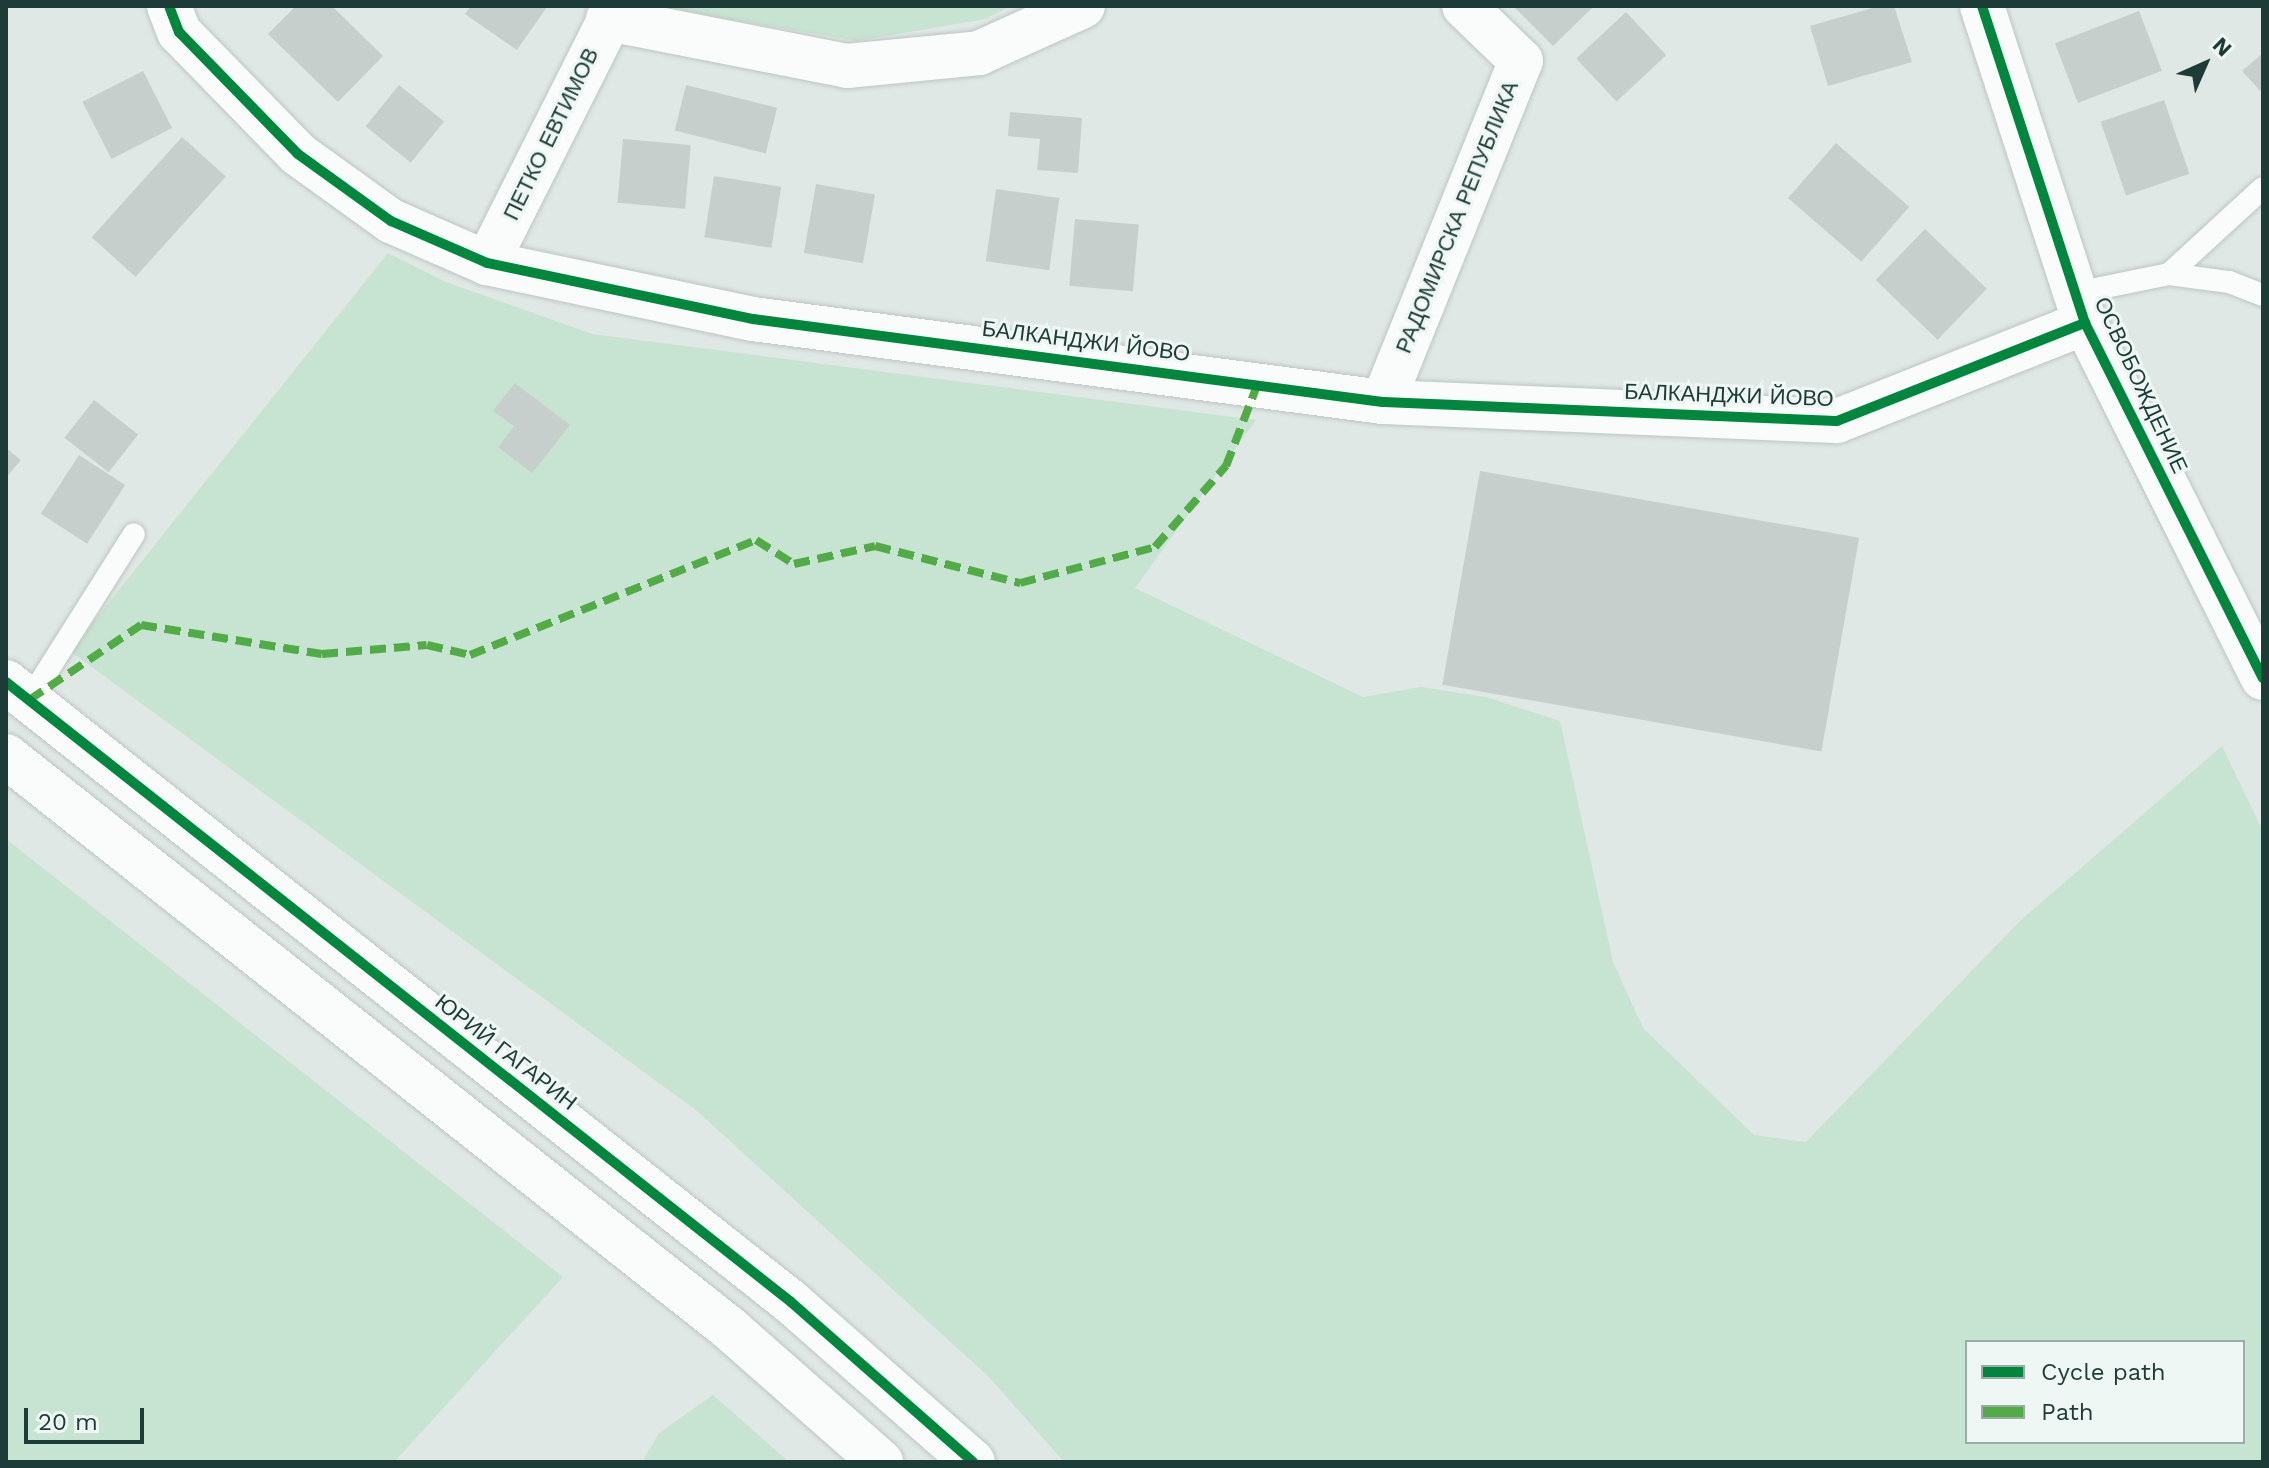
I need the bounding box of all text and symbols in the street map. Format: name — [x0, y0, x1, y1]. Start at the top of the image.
north arrow — [2165, 24, 2245, 104]
text: N — [2208, 32, 2237, 61]
street label: ПЕТКО ЕВТИМОВ — [498, 44, 604, 224]
street label: РАДОМИРСКА РЕПУБЛИКА — [1390, 77, 1524, 357]
street label: ОСВОБОЖДЕНИЕ — [2089, 293, 2193, 477]
street label: БАЛКАНДЖИ ЙОВО — [980, 315, 1192, 367]
street label: БАЛКАНДЖИ ЙОВО — [1624, 378, 1834, 412]
street label: ЮРИЙ ГАГАРИН — [430, 988, 582, 1116]
legend — [1965, 1340, 2245, 1444]
text: Cycle path — [2041, 1358, 2166, 1386]
scale bar — [28, 1392, 148, 1442]
text: Path — [2041, 1398, 2094, 1426]
text: 20 m — [38, 1408, 98, 1436]

